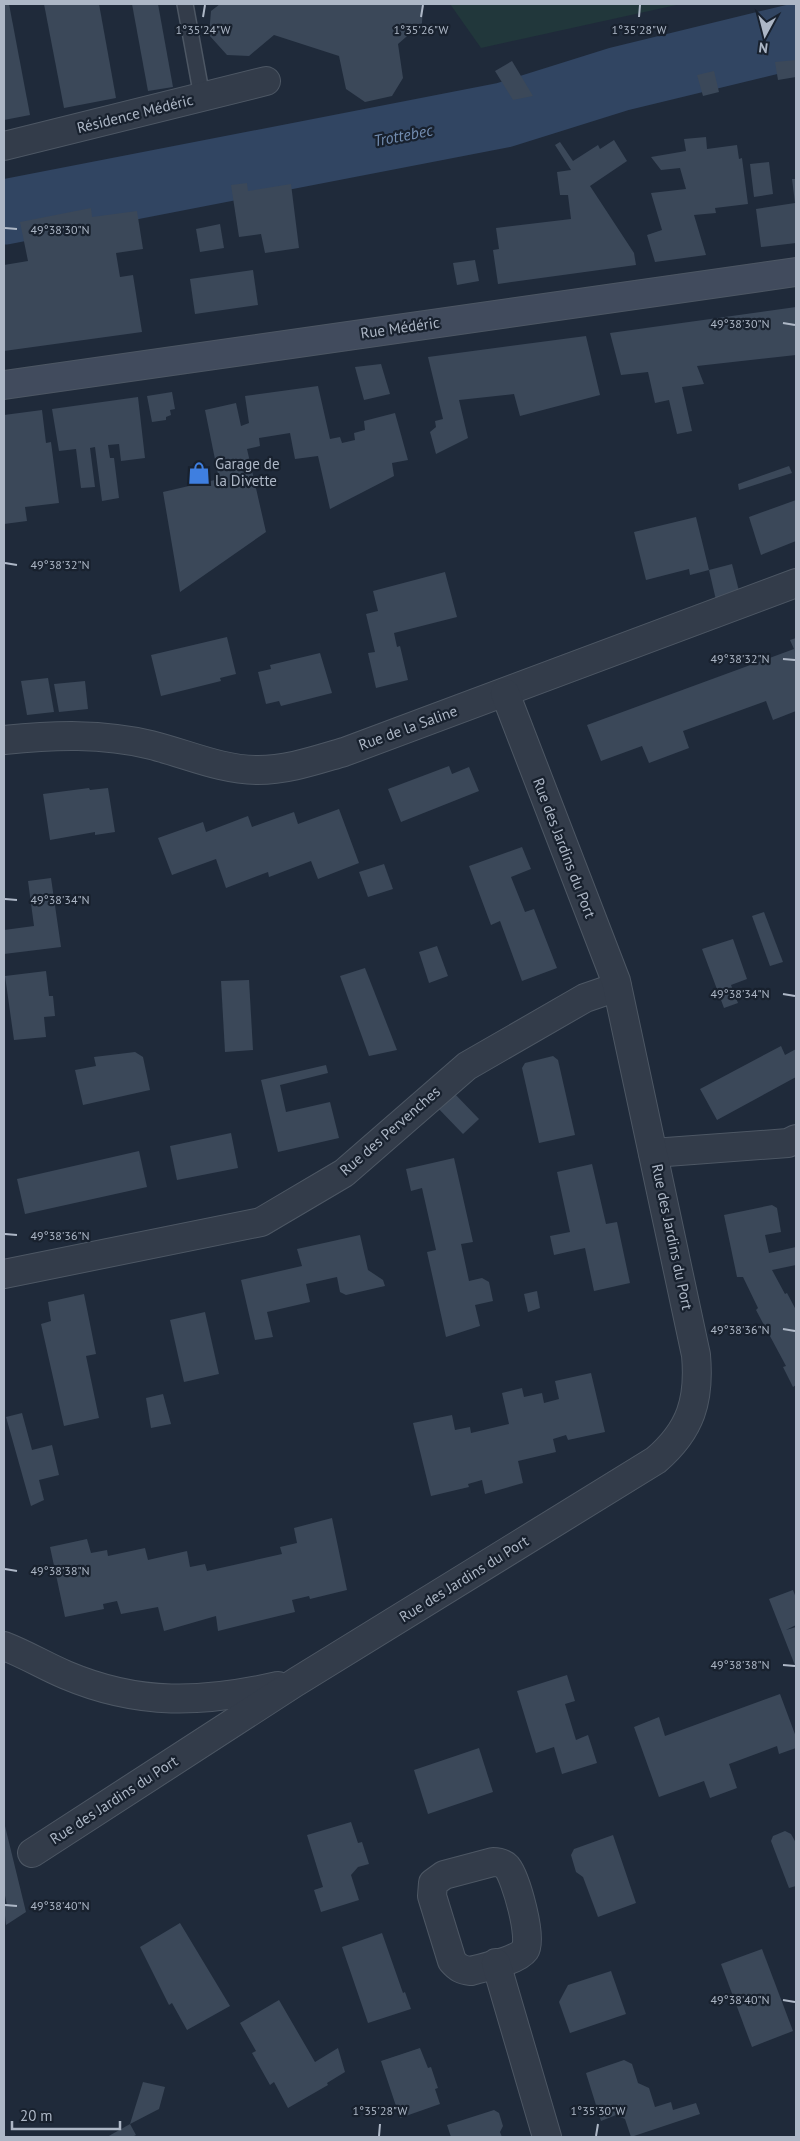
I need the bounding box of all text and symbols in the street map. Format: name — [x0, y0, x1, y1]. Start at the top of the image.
north arrow — [740, 10, 790, 60]
text: 1°35'24"W — [176, 22, 230, 37]
text: 1°35'26"W — [394, 22, 448, 37]
text: 1°35'28"W — [612, 22, 666, 37]
text: N — [758, 38, 769, 57]
street label: Résidence Médéric — [75, 90, 195, 137]
water label: Trottebec — [372, 119, 435, 151]
text: 49°38'30"N — [30, 222, 90, 237]
street label: Rue Médéric — [359, 313, 441, 342]
text: 49°38'30"N — [710, 316, 770, 331]
place label: Garage de la Divette — [215, 454, 280, 490]
shop icon: Garage de la Divette — [186, 460, 212, 486]
text: 49°38'32"N — [30, 557, 90, 572]
text: 49°38'32"N — [710, 651, 770, 666]
street label: Rue de la Saline — [356, 701, 460, 754]
street label: Rue des Jardins du Port — [529, 775, 600, 921]
text: 49°38'34"N — [30, 892, 90, 907]
text: 49°38'34"N — [710, 986, 770, 1001]
street label: Rue des Pervenches — [336, 1082, 444, 1179]
street label: Rue des Jardins du Port — [648, 1162, 697, 1312]
text: 49°38'36"N — [30, 1228, 90, 1243]
text: 49°38'36"N — [710, 1322, 770, 1337]
street label: Rue des Jardins du Port — [396, 1531, 532, 1626]
text: 49°38'38"N — [30, 1563, 90, 1578]
text: 49°38'38"N — [710, 1657, 770, 1672]
street label: Rue des Jardins du Port — [46, 1751, 181, 1848]
text: 49°38'40"N — [30, 1898, 90, 1913]
text: 49°38'40"N — [710, 1992, 770, 2007]
scale bar — [12, 2098, 120, 2130]
text: 1°35'28"W — [353, 2103, 407, 2118]
text: 1°35'30"W — [571, 2103, 625, 2118]
text: 20 m — [20, 2106, 53, 2125]

